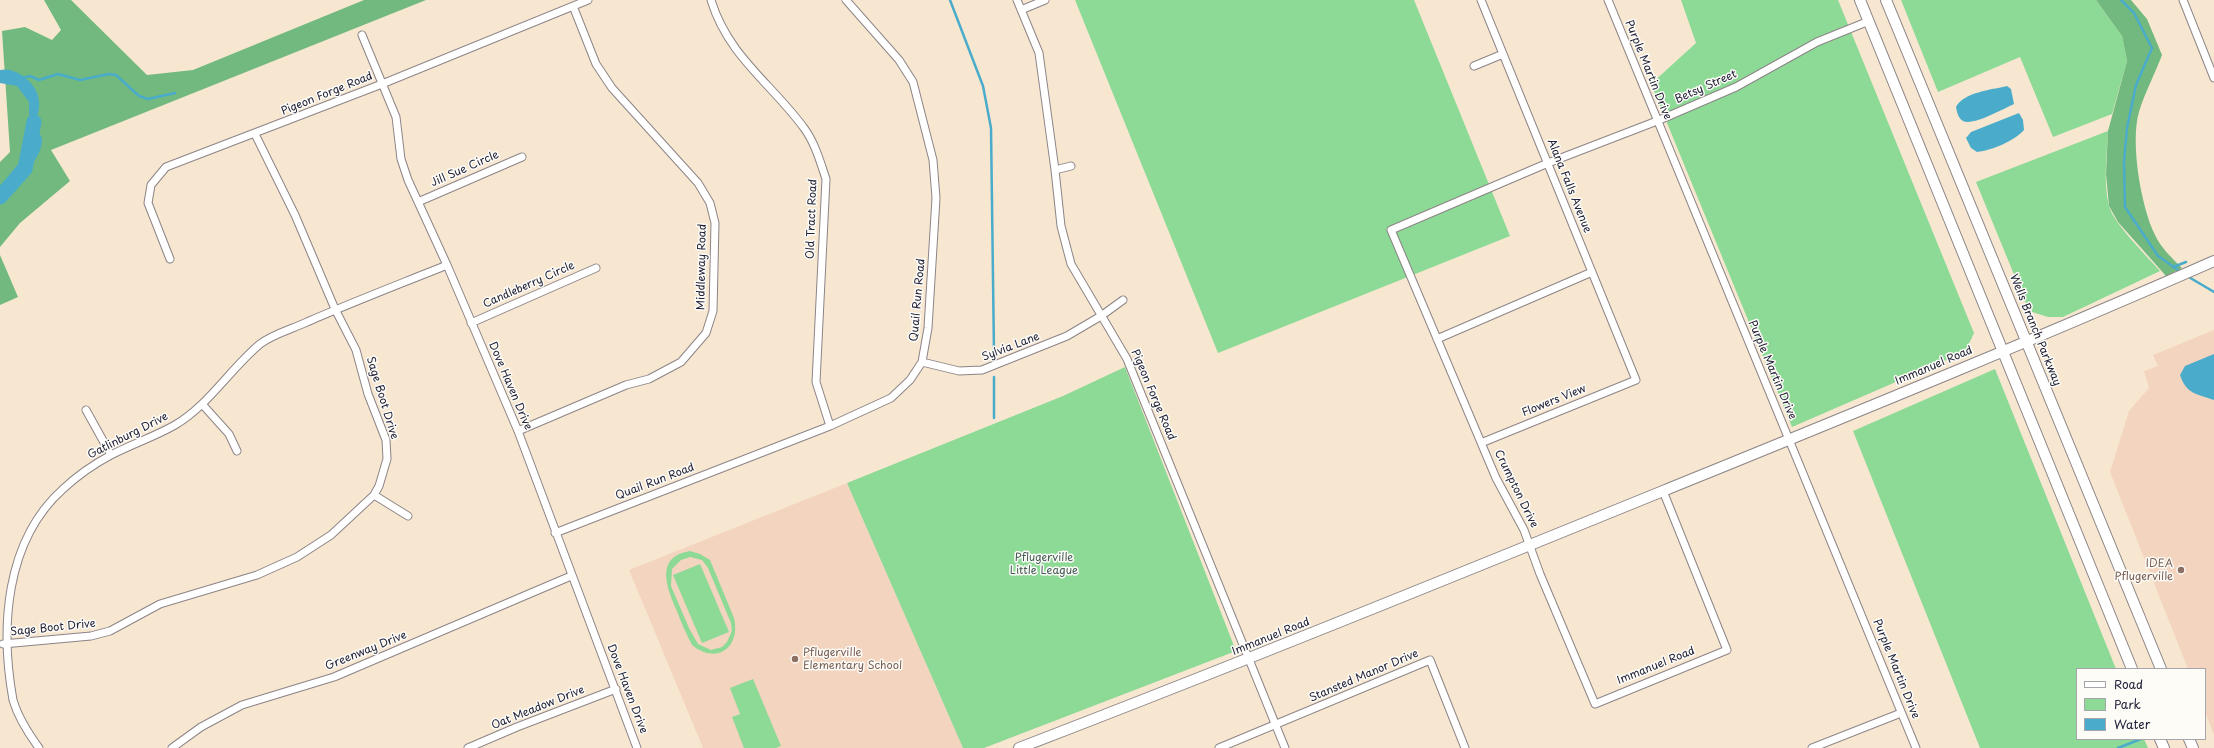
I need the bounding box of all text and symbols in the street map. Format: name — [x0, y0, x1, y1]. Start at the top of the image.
street label: Purple Martin Drive — [1622, 18, 1674, 122]
street label: Betsy Street — [1673, 68, 1739, 106]
street label: Pigeon Forge Road — [279, 70, 375, 118]
street label: Alana Falls Avenue — [1544, 137, 1594, 235]
street label: Jill Sue Circle — [429, 148, 501, 190]
street label: Old Tract Road — [804, 179, 820, 259]
street label: Middleway Road — [695, 224, 709, 310]
street label: Quail Run Road — [908, 258, 928, 342]
street label: Candleberry Circle — [481, 259, 577, 311]
street label: Wells Branch Parkway — [2007, 272, 2063, 388]
street label: Purple Martin Drive — [1745, 319, 1799, 421]
street label: Sylvia Lane — [980, 330, 1042, 364]
street label: Dove Haven Drive — [485, 340, 535, 432]
street label: Immanuel Road — [1893, 344, 1975, 388]
street label: Pigeon Forge Road — [1128, 348, 1178, 442]
street label: Sage Boot Drive — [363, 355, 401, 441]
street label: Flowers View — [1520, 382, 1588, 420]
street label: Gatlinburg Drive — [86, 410, 170, 462]
street label: Crumpton Drive — [1491, 448, 1541, 530]
street label: Quail Run Road — [614, 461, 696, 503]
park label: Pflugerville Little League — [1010, 551, 1078, 577]
place label: IDEA Pflugerville — [2115, 557, 2173, 583]
marker: IDEA Pflugerville — [2176, 565, 2186, 575]
street label: Immanuel Road — [1230, 615, 1312, 659]
street label: Sage Boot Drive — [10, 617, 96, 639]
street label: Purple Martin Drive — [1870, 617, 1922, 721]
street label: Greenway Drive — [323, 629, 409, 673]
street label: Dove Haven Drive — [604, 643, 650, 735]
street label: Immanuel Road — [1615, 644, 1697, 688]
place label: Pflugerville Elementary School — [803, 646, 902, 672]
street label: Stansted Manor Drive — [1308, 647, 1420, 705]
marker: Pflugerville Elementary School — [790, 654, 800, 664]
legend — [2076, 668, 2206, 740]
text: Road — [2114, 675, 2143, 693]
street label: Oat Meadow Drive — [490, 683, 586, 733]
text: Park — [2114, 695, 2141, 713]
text: Water — [2114, 715, 2150, 733]

